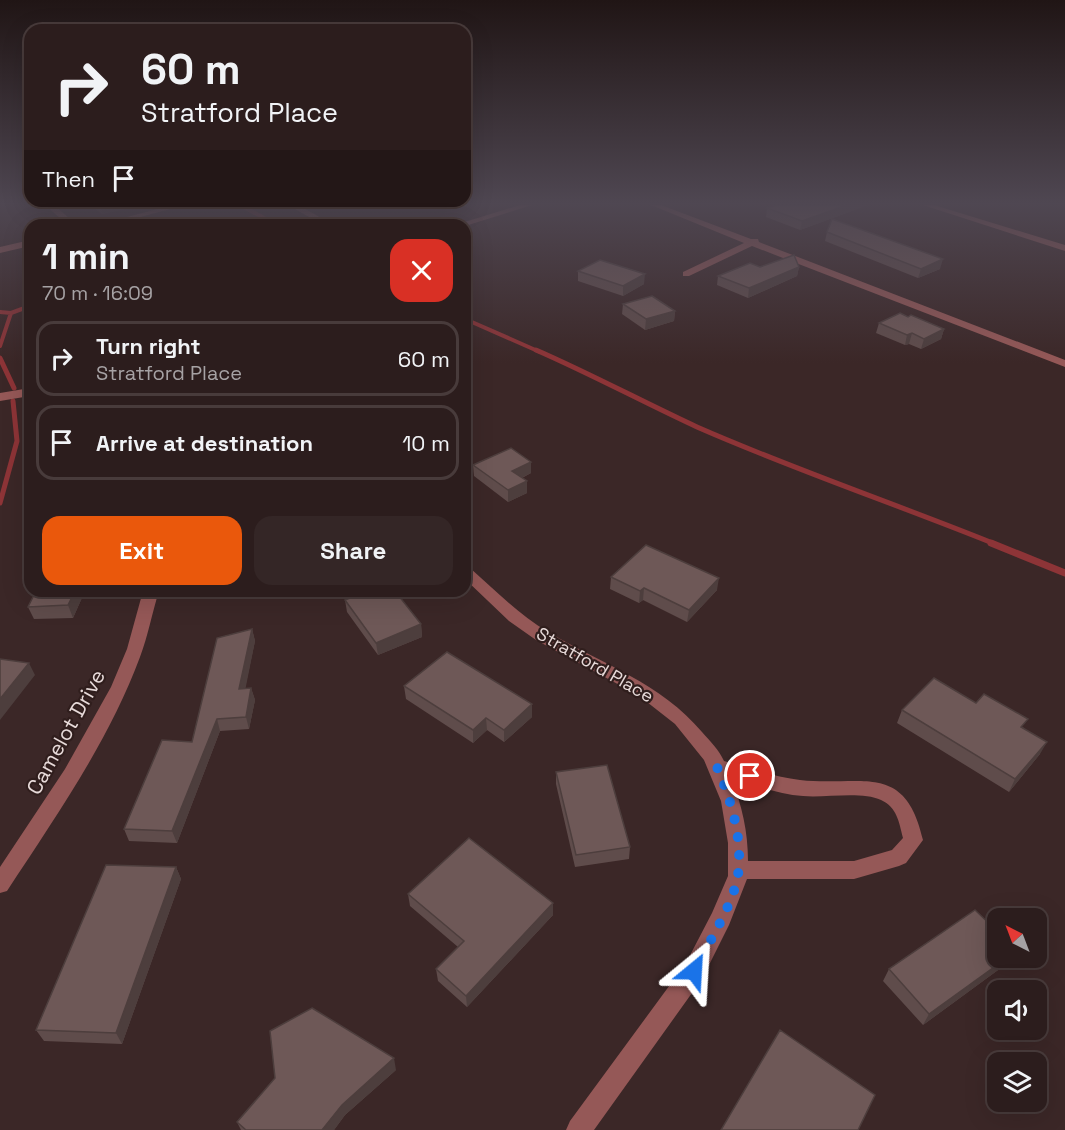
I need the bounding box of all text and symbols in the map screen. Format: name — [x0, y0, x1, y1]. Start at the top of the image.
text: 60 m — [141, 43, 241, 96]
icon: right — [42, 48, 120, 126]
text: Stratford Place — [141, 95, 338, 130]
icon: arrive — [107, 162, 140, 195]
text: Then — [42, 165, 95, 193]
text: 1 min — [42, 234, 130, 280]
button: close — [390, 239, 453, 302]
text: 70 m · 16:09 — [42, 280, 153, 306]
text: Turn right — [96, 332, 201, 360]
icon: right — [45, 342, 78, 375]
text: 60 m — [398, 345, 450, 373]
text: Stratford Place — [96, 360, 242, 386]
icon: arrive — [45, 426, 78, 459]
text: Arrive at destination — [96, 429, 313, 457]
text: 10 m — [402, 429, 450, 457]
button: Exit — [42, 516, 242, 585]
button: Share — [254, 516, 453, 585]
street label: Stratford Place — [533, 622, 658, 707]
street label: Camelot Drive — [20, 664, 111, 799]
pin — [724, 750, 775, 801]
icon: arrive — [733, 759, 766, 792]
north arrow — [987, 908, 1047, 968]
map controls — [987, 908, 1047, 1112]
position arrow — [662, 939, 726, 1003]
button: sound — [987, 980, 1047, 1040]
button: layers — [987, 1052, 1047, 1112]

